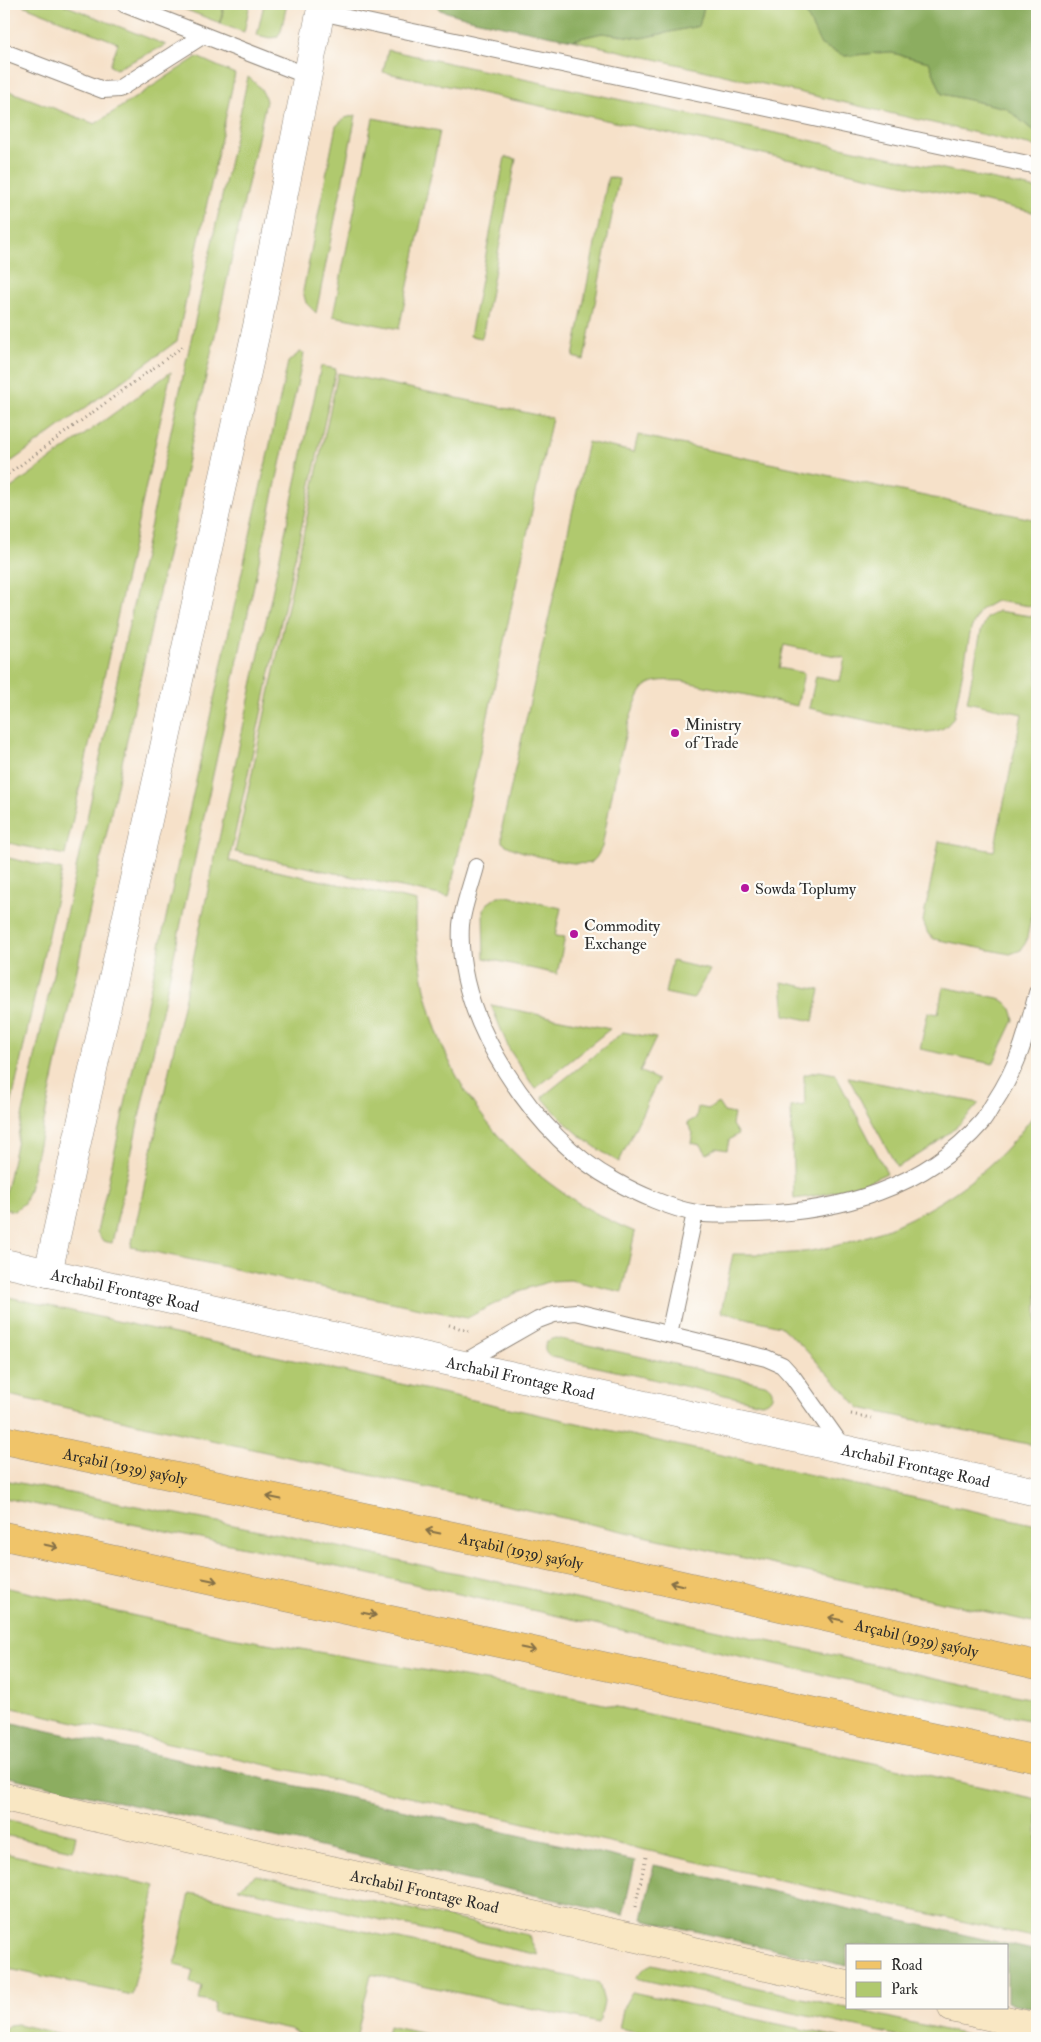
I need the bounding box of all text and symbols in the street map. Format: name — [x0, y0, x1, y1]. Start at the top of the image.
place label: Ministry of Trade — [685, 715, 742, 753]
marker: Ministry of Trade — [669, 727, 681, 739]
place label: Sowda Toplumy — [755, 879, 857, 900]
marker: Sowda Toplumy — [739, 882, 751, 894]
place label: Commodity Exchange — [584, 916, 661, 954]
marker: Commodity Exchange — [568, 928, 580, 940]
street label: Archabil Frontage Road — [48, 1264, 201, 1317]
street label: Archabil Frontage Road — [443, 1352, 597, 1405]
street label: Archabil Frontage Road — [838, 1440, 992, 1492]
street label: Arçabil (1939) şaýoly — [60, 1444, 190, 1490]
one-way arrow — [266, 1493, 282, 1502]
one-way arrow — [425, 1526, 441, 1536]
street label: Arçabil (1939) şaýoly — [456, 1528, 586, 1575]
one-way arrow — [43, 1542, 59, 1551]
one-way arrow — [202, 1576, 218, 1585]
one-way arrow — [670, 1579, 686, 1588]
one-way arrow — [361, 1610, 377, 1620]
one-way arrow — [828, 1614, 844, 1623]
street label: Arçabil (1939) şaýoly — [852, 1615, 981, 1663]
one-way arrow — [520, 1645, 536, 1654]
street label: Archabil Frontage Road — [347, 1865, 501, 1918]
legend — [846, 1944, 1008, 2010]
text: Road — [891, 1956, 923, 1975]
text: Park — [891, 1980, 918, 1999]

